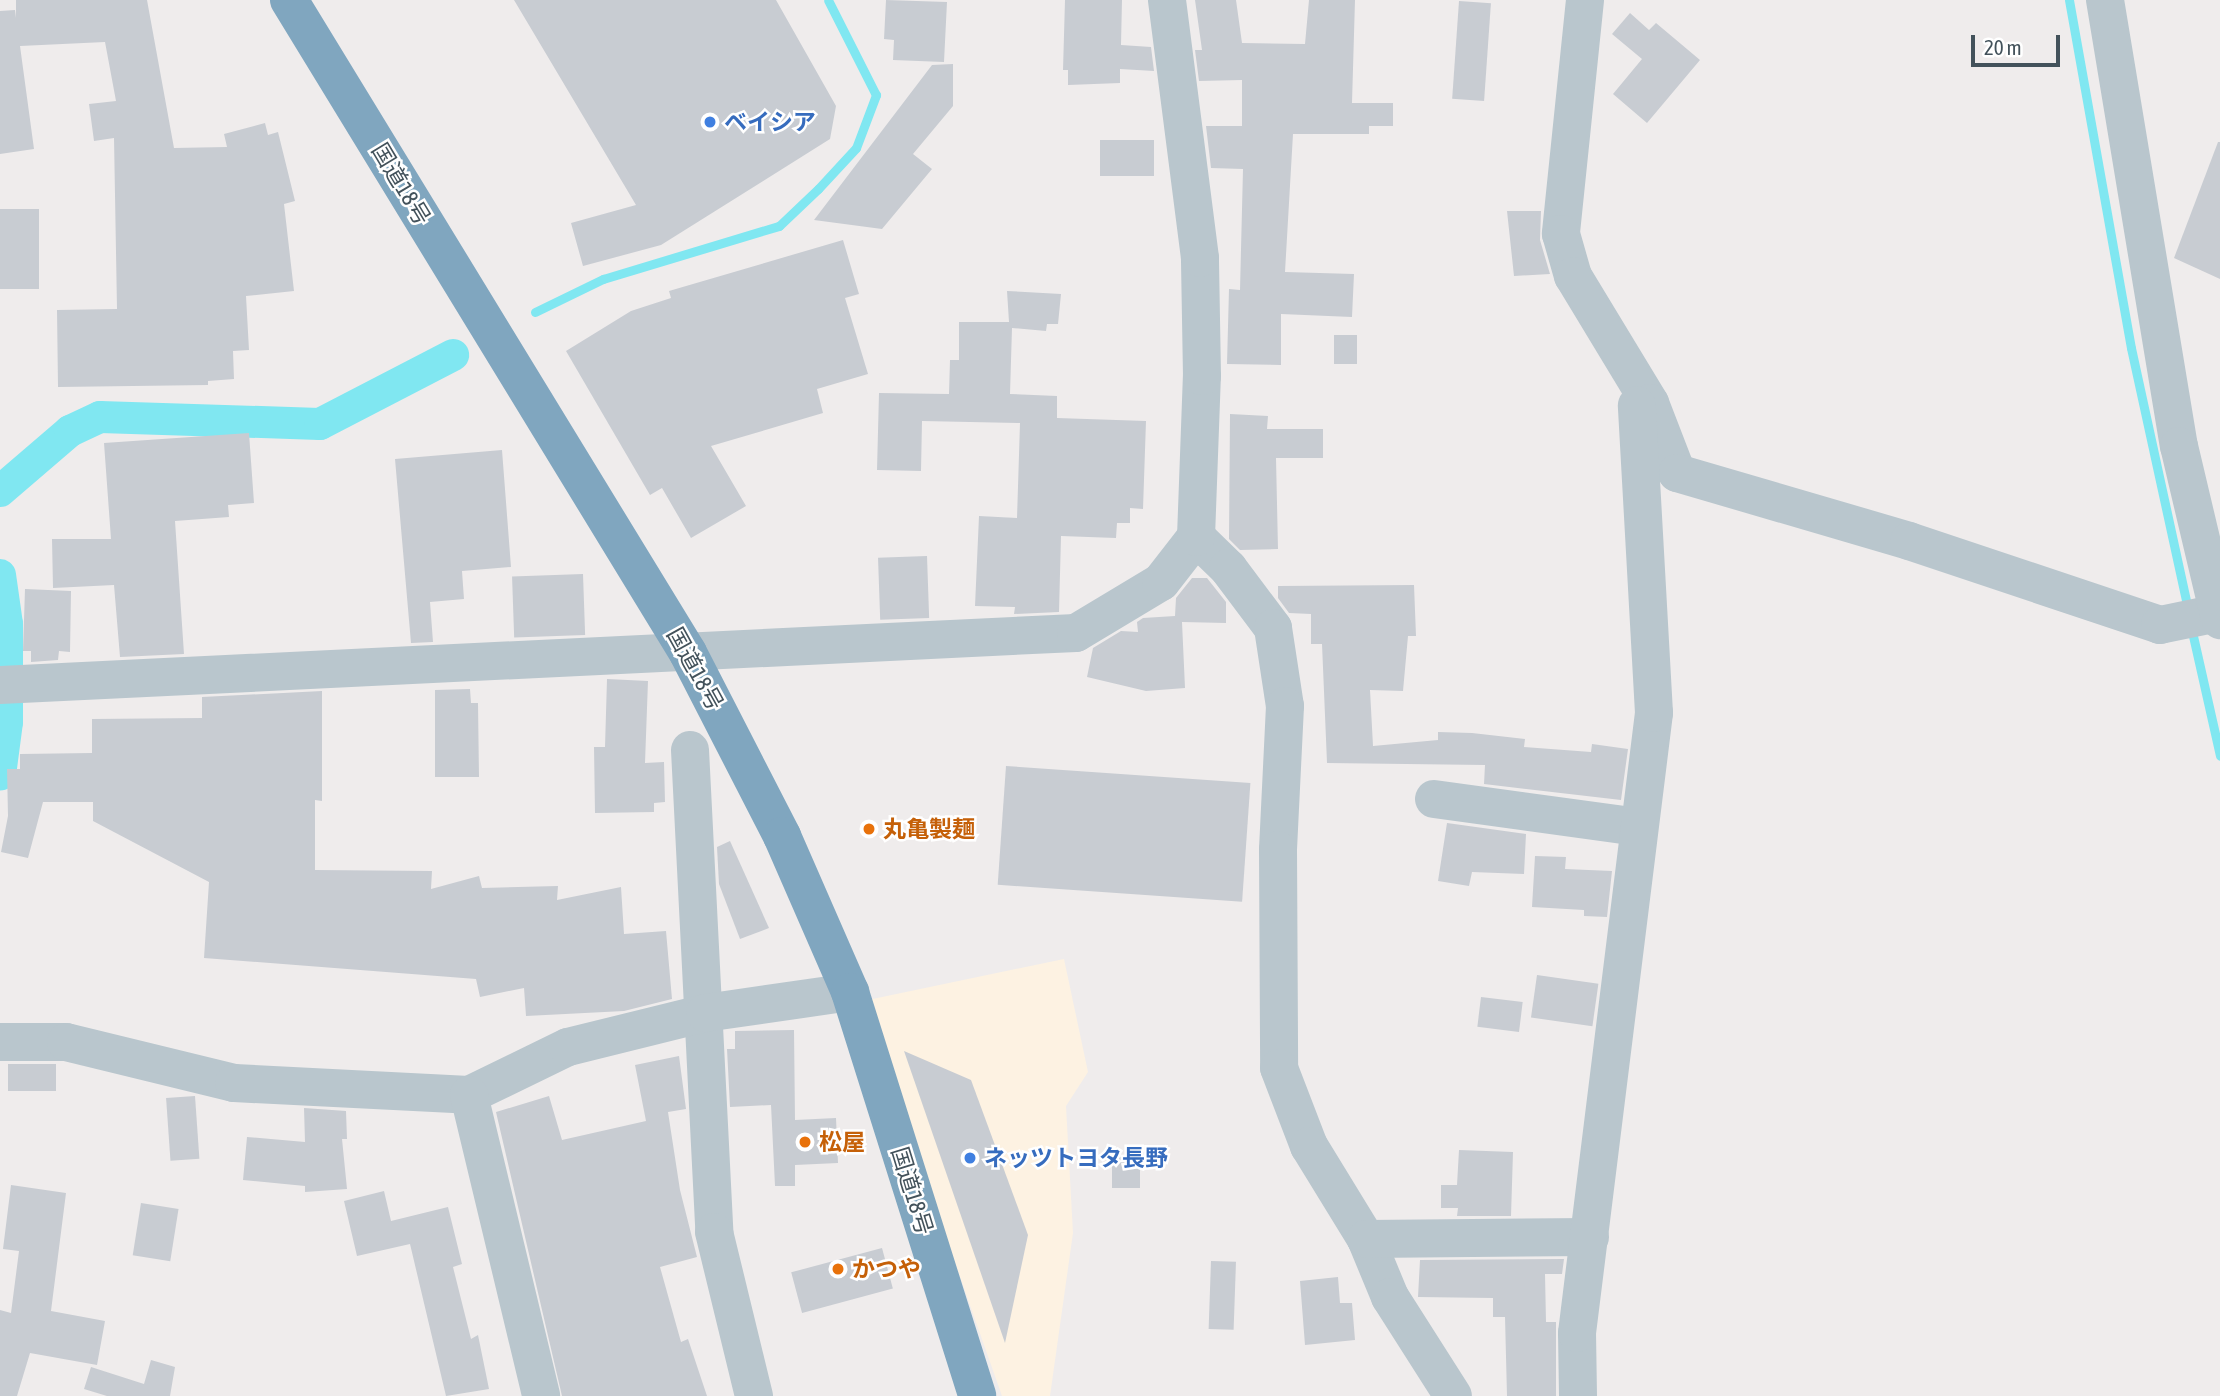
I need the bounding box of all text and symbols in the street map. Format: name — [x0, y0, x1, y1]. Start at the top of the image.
scale bar — [1975, 21, 2064, 65]
text: 20 m — [1984, 35, 2022, 59]
place label: ベイシア — [724, 108, 816, 136]
marker: ベイシア — [702, 114, 718, 130]
street label: 国道18号 — [366, 138, 436, 230]
street label: 国道18号 — [661, 623, 729, 715]
place label: 丸亀製麺 — [883, 815, 975, 843]
marker: 丸亀製麺 — [861, 821, 877, 837]
place label: 松屋 — [819, 1128, 865, 1156]
marker: 松屋 — [797, 1134, 813, 1150]
street label: 国道18号 — [886, 1144, 938, 1238]
place label: ネッツトヨタ長野 — [984, 1144, 1168, 1172]
marker: ネッツトヨタ長野 — [962, 1150, 978, 1166]
place label: かつや — [852, 1255, 921, 1283]
marker: かつや — [830, 1261, 846, 1277]

